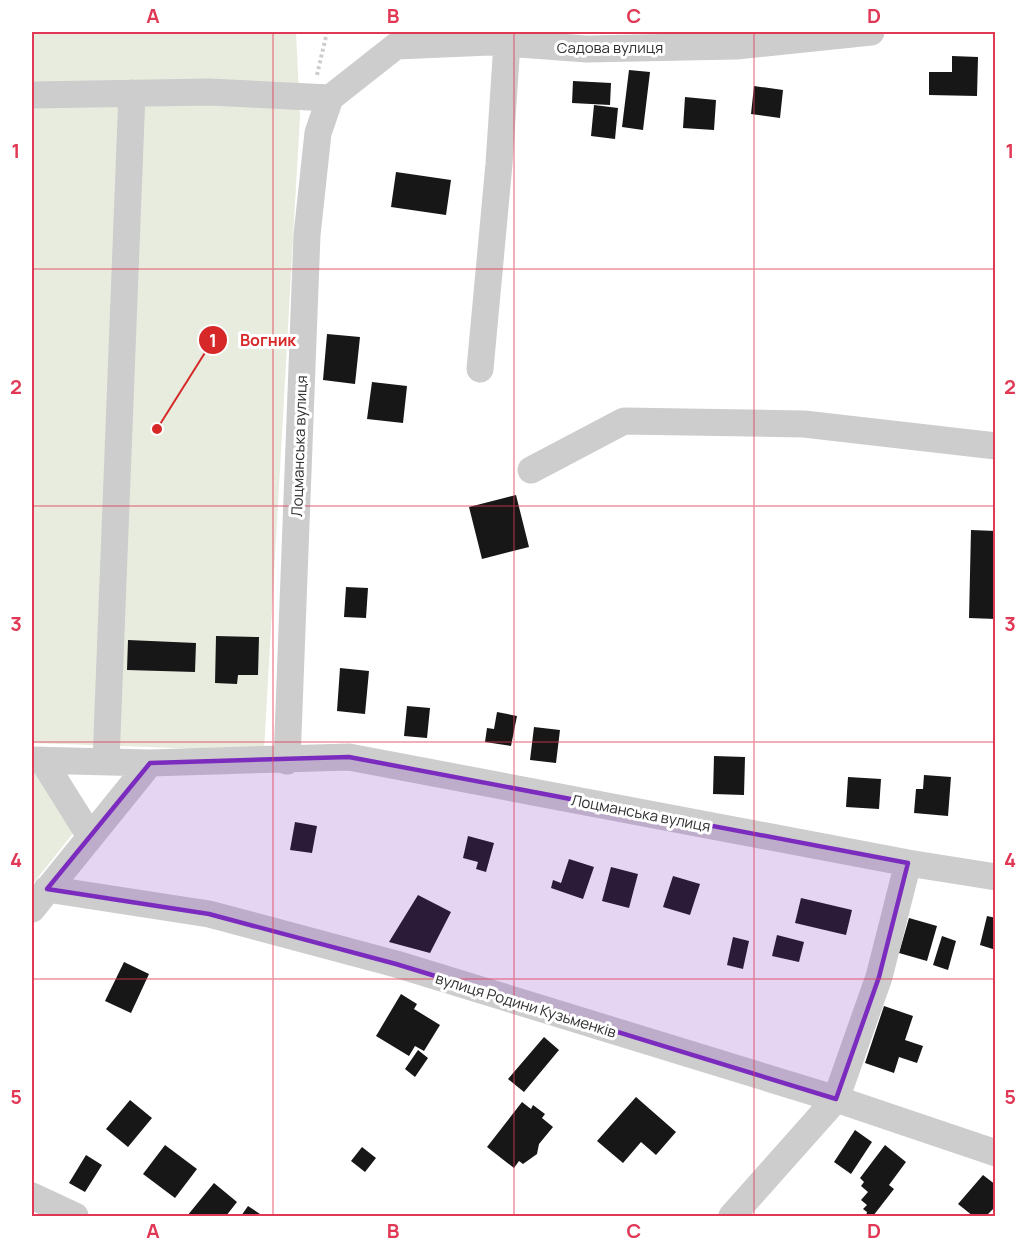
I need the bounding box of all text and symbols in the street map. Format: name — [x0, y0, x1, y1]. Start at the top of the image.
text: A — [146, 2, 160, 29]
text: B — [387, 2, 400, 29]
text: C — [627, 2, 641, 29]
text: D — [867, 2, 881, 29]
street label: Садова вулиця — [557, 37, 663, 58]
text: 1 — [12, 137, 20, 164]
text: 1 — [1006, 137, 1014, 164]
callout: Вогник — [198, 323, 308, 357]
text: 1 — [209, 328, 217, 352]
text: Вогник — [240, 329, 296, 351]
text: 2 — [10, 373, 22, 400]
text: 2 — [1004, 373, 1016, 400]
street label: Лоцманська вулиця — [286, 375, 312, 517]
text: 3 — [10, 610, 22, 637]
text: 3 — [1004, 610, 1016, 637]
street label: Лоцманська вулиця — [569, 789, 713, 837]
text: 4 — [10, 846, 22, 873]
text: 4 — [1004, 846, 1016, 873]
street label: вулиця Родини Кузьменків — [433, 967, 619, 1043]
text: 5 — [10, 1083, 22, 1110]
text: 5 — [1004, 1083, 1016, 1110]
text: A — [146, 1217, 160, 1244]
text: B — [387, 1217, 400, 1244]
text: C — [627, 1217, 641, 1244]
text: D — [867, 1217, 881, 1244]

